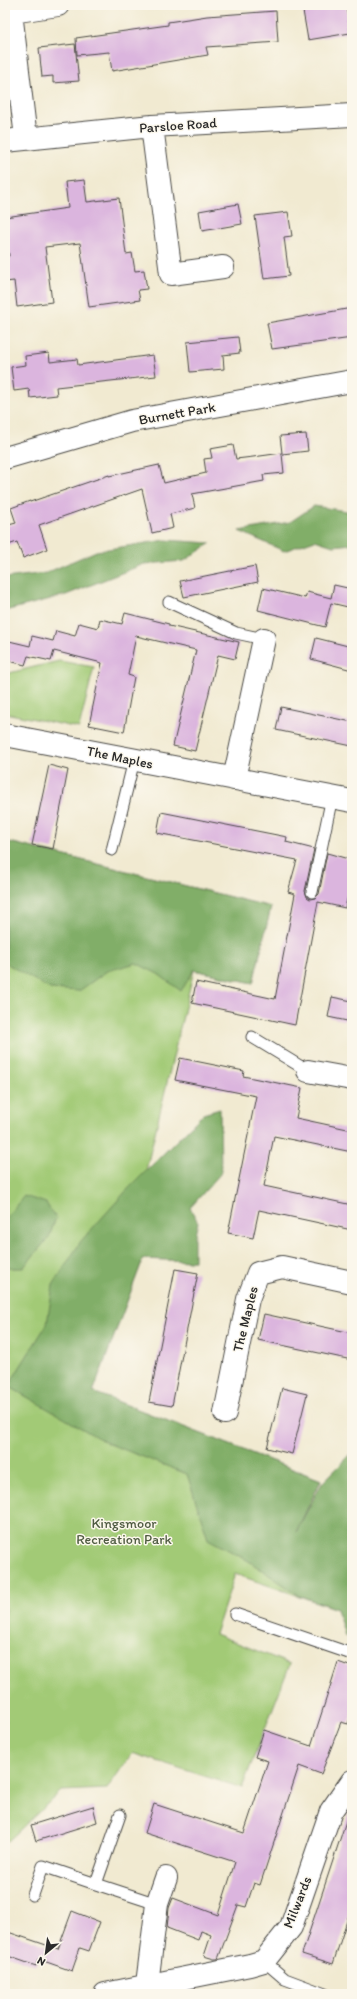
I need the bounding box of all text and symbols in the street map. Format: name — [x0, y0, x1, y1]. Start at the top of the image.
street label: Parsloe Road — [139, 114, 218, 137]
street label: Burnett Park — [137, 398, 218, 429]
street label: The Maples — [85, 742, 155, 773]
street label: The Maples — [229, 1284, 262, 1354]
park label: Kingsmoor Recreation Park — [76, 1515, 173, 1548]
street label: Milwards — [279, 1874, 316, 1931]
north arrow — [26, 1933, 66, 1973]
text: N — [35, 1954, 48, 1969]

